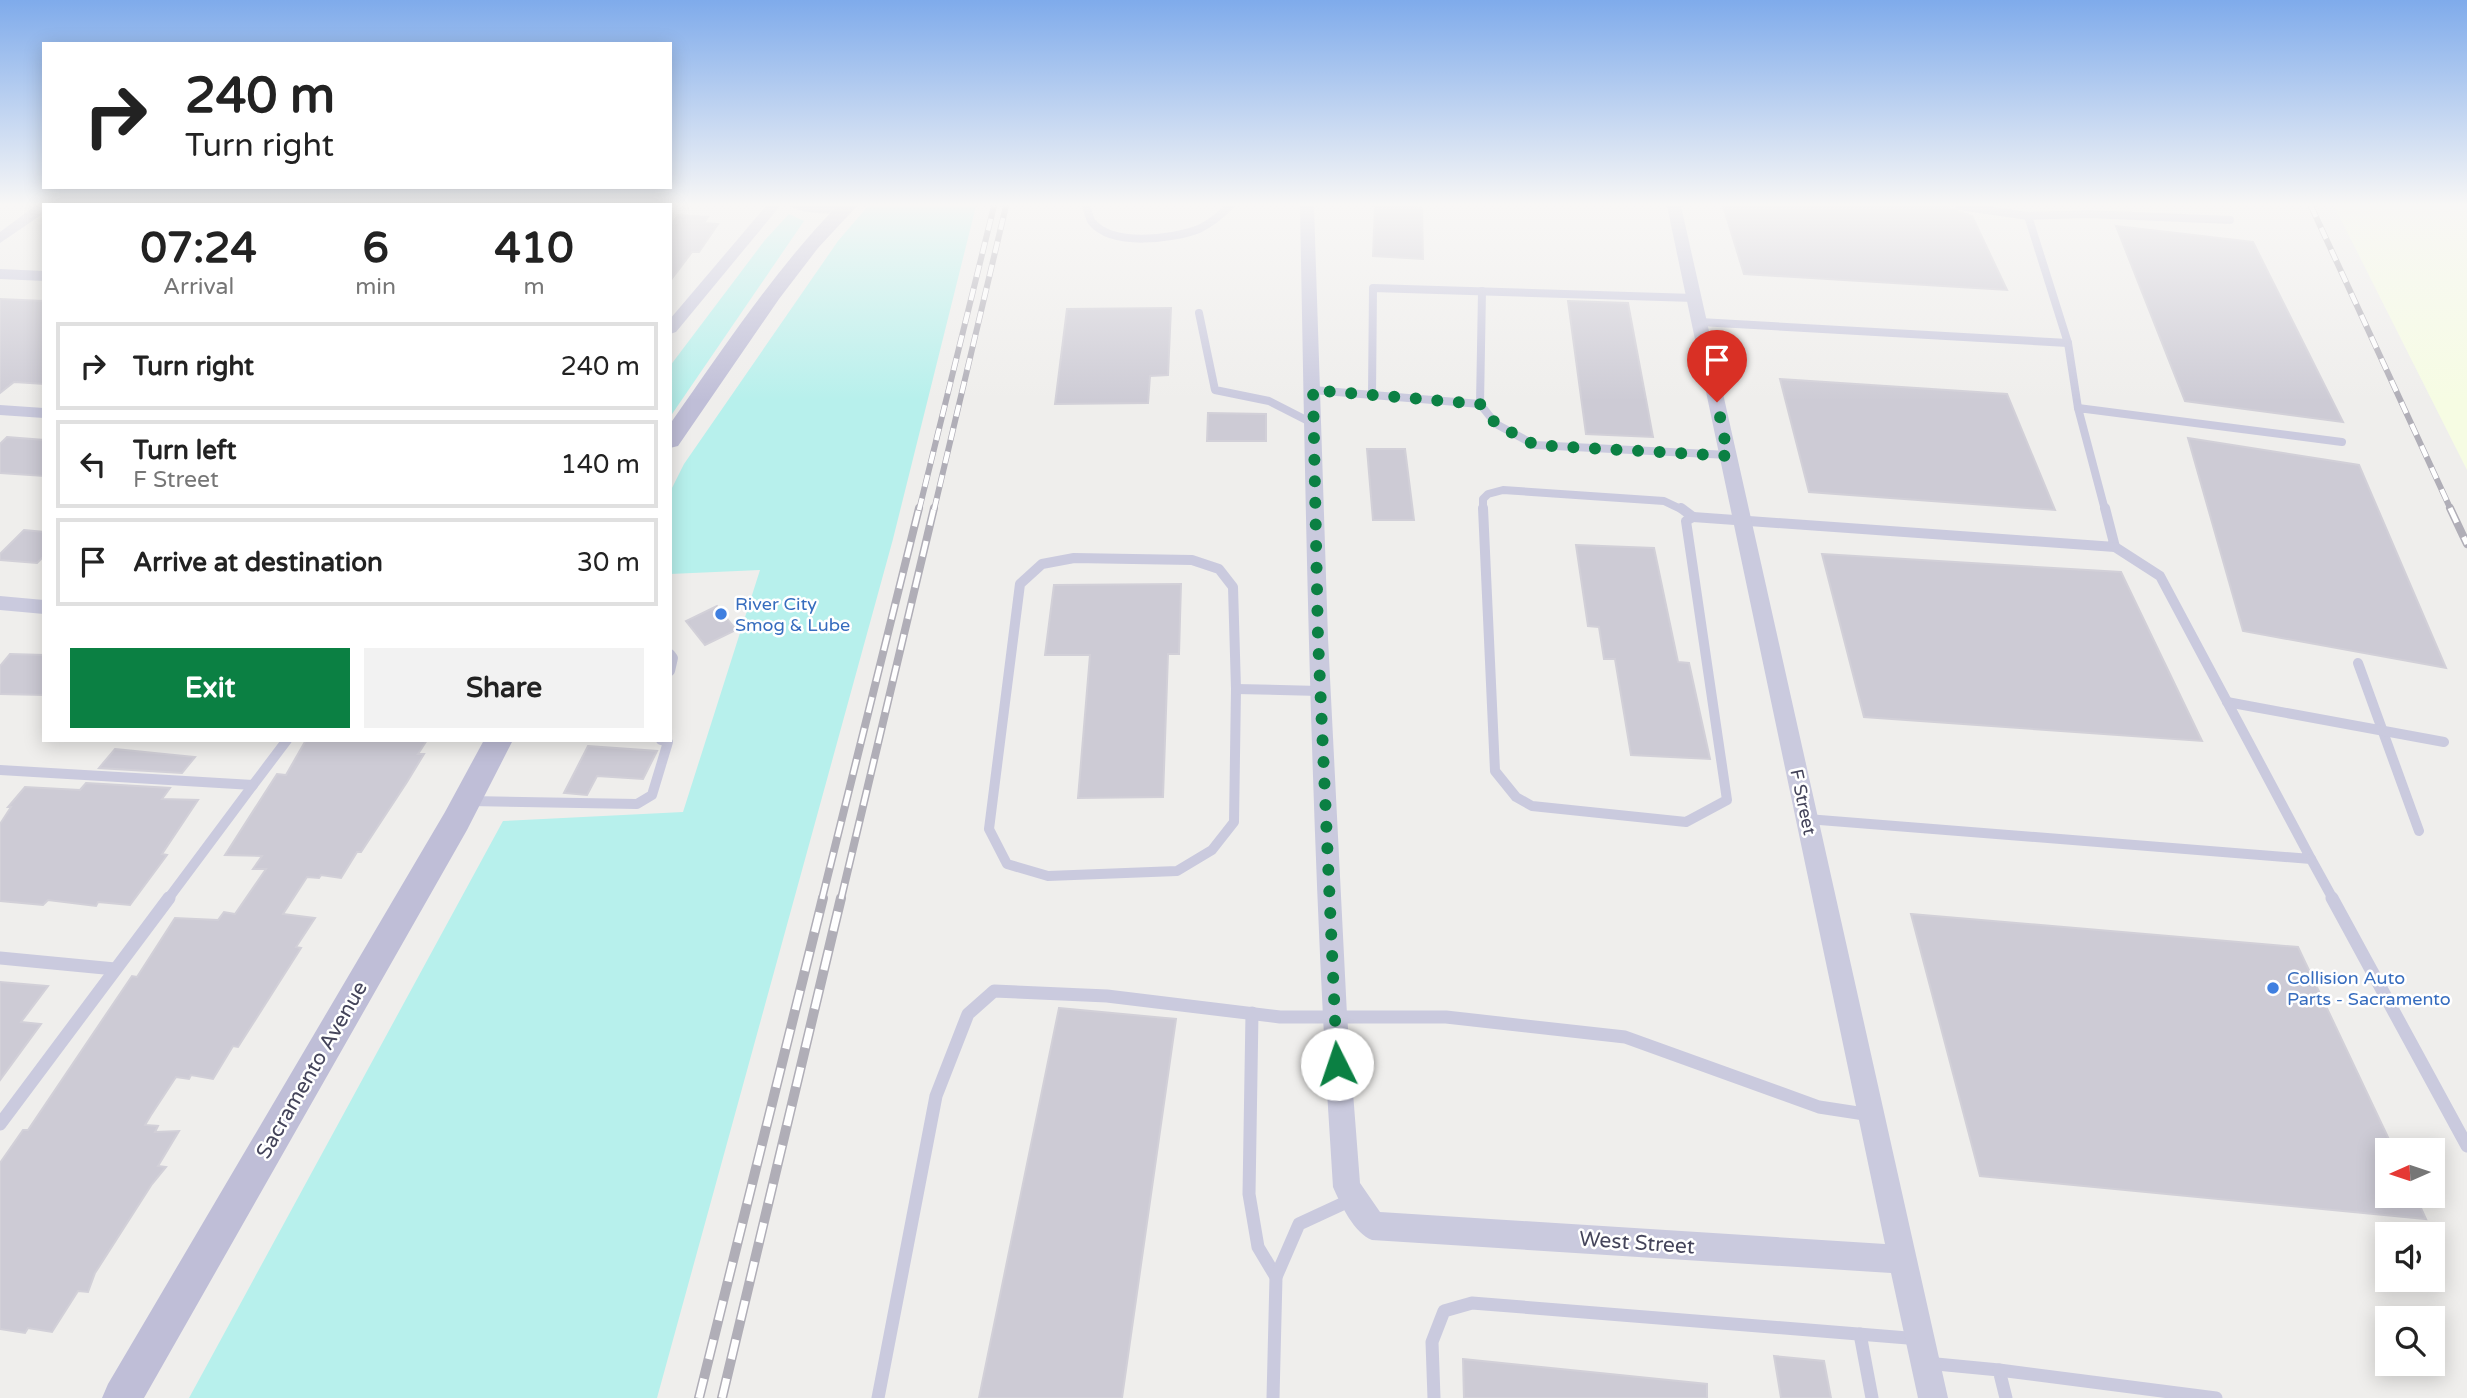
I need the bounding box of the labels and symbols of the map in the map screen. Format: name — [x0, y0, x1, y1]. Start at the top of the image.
pin — [1687, 330, 1747, 402]
place label: River City Smog & Lube — [735, 593, 850, 636]
marker: River City Smog & Lube — [713, 606, 729, 622]
street label: F Street — [1785, 767, 1821, 837]
place label: Collision Auto Parts - Sacramento — [2287, 967, 2451, 1010]
street label: Sacramento Avenue — [251, 977, 373, 1163]
marker: Collision Auto Parts - Sacramento — [2265, 980, 2281, 996]
position arrow — [1300, 1027, 1374, 1101]
north arrow — [2375, 1138, 2445, 1208]
street label: West Street — [1578, 1226, 1696, 1260]

